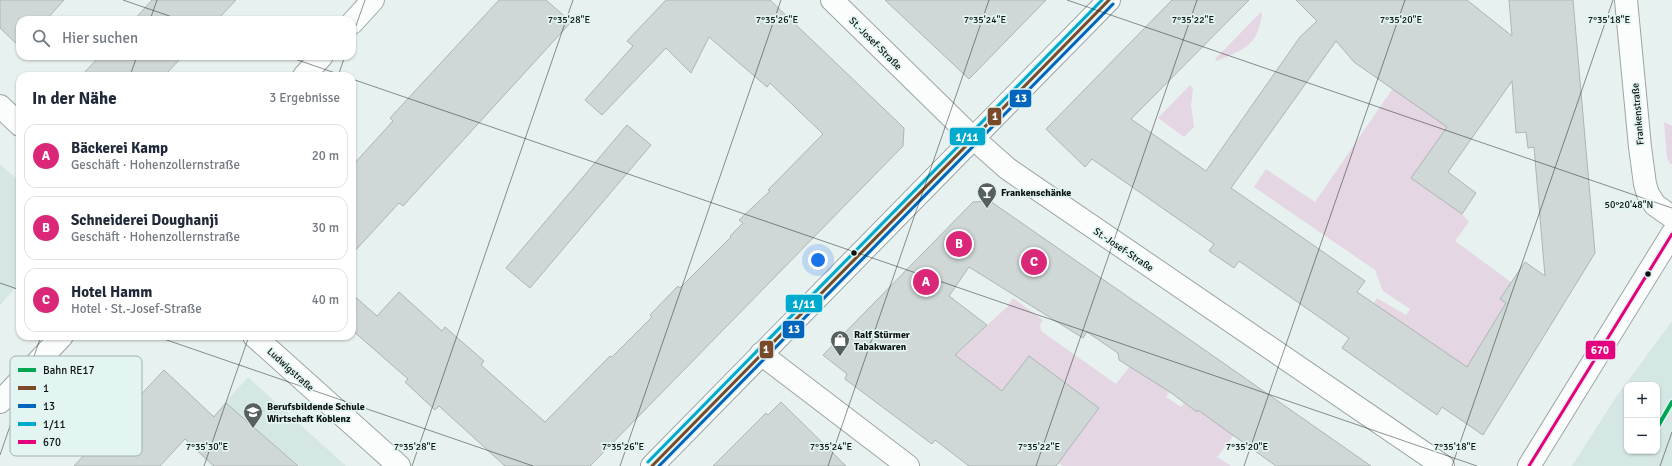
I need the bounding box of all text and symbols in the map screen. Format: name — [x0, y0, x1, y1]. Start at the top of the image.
text: 7°35'28"E — [548, 14, 590, 26]
text: 7°35'26"E — [756, 14, 798, 26]
text: 7°35'24"E — [964, 14, 1006, 26]
text: 7°35'22"E — [1172, 14, 1214, 26]
text: 7°35'20"E — [1380, 14, 1422, 26]
text: 7°35'18"E — [1588, 14, 1630, 26]
street label: St.-Josef-Straße — [846, 15, 904, 73]
search box — [16, 16, 356, 60]
icon: search — [30, 27, 52, 49]
text: Hier suchen — [62, 29, 138, 47]
street label: Frankenstraße — [1629, 82, 1647, 145]
text: In der Nähe — [32, 88, 117, 109]
line badge: 13 — [1009, 89, 1032, 108]
text: 3 Ergebnisse — [269, 90, 340, 106]
text: 13 — [1015, 92, 1027, 105]
line badge: 1 — [987, 107, 1002, 126]
text: 1 — [992, 110, 998, 123]
line badge: 1/11 — [949, 127, 986, 146]
text: 1/11 — [956, 131, 978, 144]
text: Bäckerei Kamp — [71, 139, 168, 157]
text: A — [42, 148, 50, 164]
text: 20 m — [312, 148, 339, 164]
text: Geschäft · Hohenzollernstraße — [71, 157, 240, 173]
bar icon: Frankenschänke — [976, 181, 998, 209]
place label: Frankenschänke — [1001, 187, 1071, 199]
text: 50°20'48"N — [1605, 199, 1653, 211]
text: Schneiderei Doughanji — [71, 211, 218, 229]
text: B — [42, 220, 50, 236]
text: 30 m — [312, 220, 339, 236]
street label: St.-Josef-Straße — [1091, 225, 1156, 274]
text: Geschäft · Hohenzollernstraße — [71, 229, 240, 245]
pin: B — [946, 229, 972, 259]
pin: C — [1021, 247, 1047, 277]
unlabelled marker — [849, 248, 859, 258]
your location — [808, 250, 828, 270]
pin: A — [913, 267, 939, 297]
unlabelled marker — [1643, 269, 1653, 279]
text: Hotel Hamm — [71, 283, 152, 301]
text: C — [42, 292, 50, 308]
text: 40 m — [312, 292, 339, 308]
line badge: 1/11 — [785, 294, 823, 313]
text: 1/11 — [793, 298, 815, 311]
text: Hotel · St.-Josef-Straße — [71, 301, 202, 317]
line badge: 13 — [782, 320, 805, 339]
text: 13 — [788, 323, 800, 336]
shop icon: Ralf Stürmer Tabakwaren — [829, 329, 851, 357]
place label: Ralf Stürmer Tabakwaren — [854, 329, 910, 353]
line badge: 1 — [759, 340, 774, 359]
line badge: 670 — [1585, 340, 1616, 360]
text: 1 — [763, 343, 769, 356]
text: 670 — [1591, 344, 1609, 357]
street label: Ludwigstraße — [264, 346, 316, 394]
legend — [10, 356, 142, 456]
text: Bahn RE17 — [43, 364, 94, 377]
text: 1 — [43, 382, 49, 395]
map controls — [1624, 382, 1660, 454]
button: + — [1624, 382, 1660, 418]
text: 13 — [43, 400, 55, 413]
school or university icon: Berufsbildende Schule Wirtschaft Koblenz — [242, 401, 264, 429]
place label: Berufsbildende Schule Wirtschaft Koblenz — [267, 401, 365, 425]
text: 1/11 — [43, 418, 66, 431]
button: − — [1624, 418, 1660, 454]
text: 670 — [43, 436, 61, 449]
text: 7°35'30"E — [186, 441, 228, 453]
text: 7°35'28"E — [394, 441, 436, 453]
text: 7°35'26"E — [602, 441, 644, 453]
text: 7°35'24"E — [810, 441, 852, 453]
text: 7°35'22"E — [1018, 441, 1060, 453]
text: 7°35'20"E — [1226, 441, 1268, 453]
text: 7°35'18"E — [1434, 441, 1476, 453]

